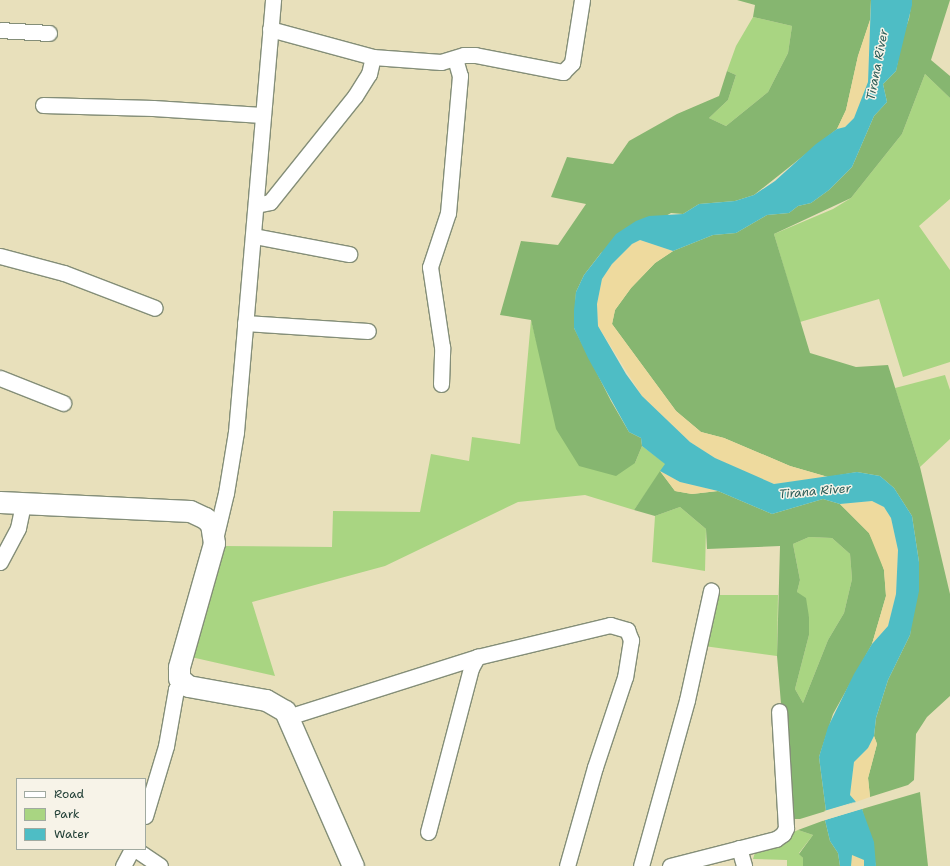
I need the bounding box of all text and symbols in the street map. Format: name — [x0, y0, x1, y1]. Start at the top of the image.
water label: Tirana River — [864, 28, 892, 102]
water label: Tirana River — [778, 482, 852, 502]
legend — [16, 778, 146, 850]
text: Road — [54, 786, 84, 802]
text: Park — [54, 806, 80, 822]
text: Water — [54, 826, 89, 842]

